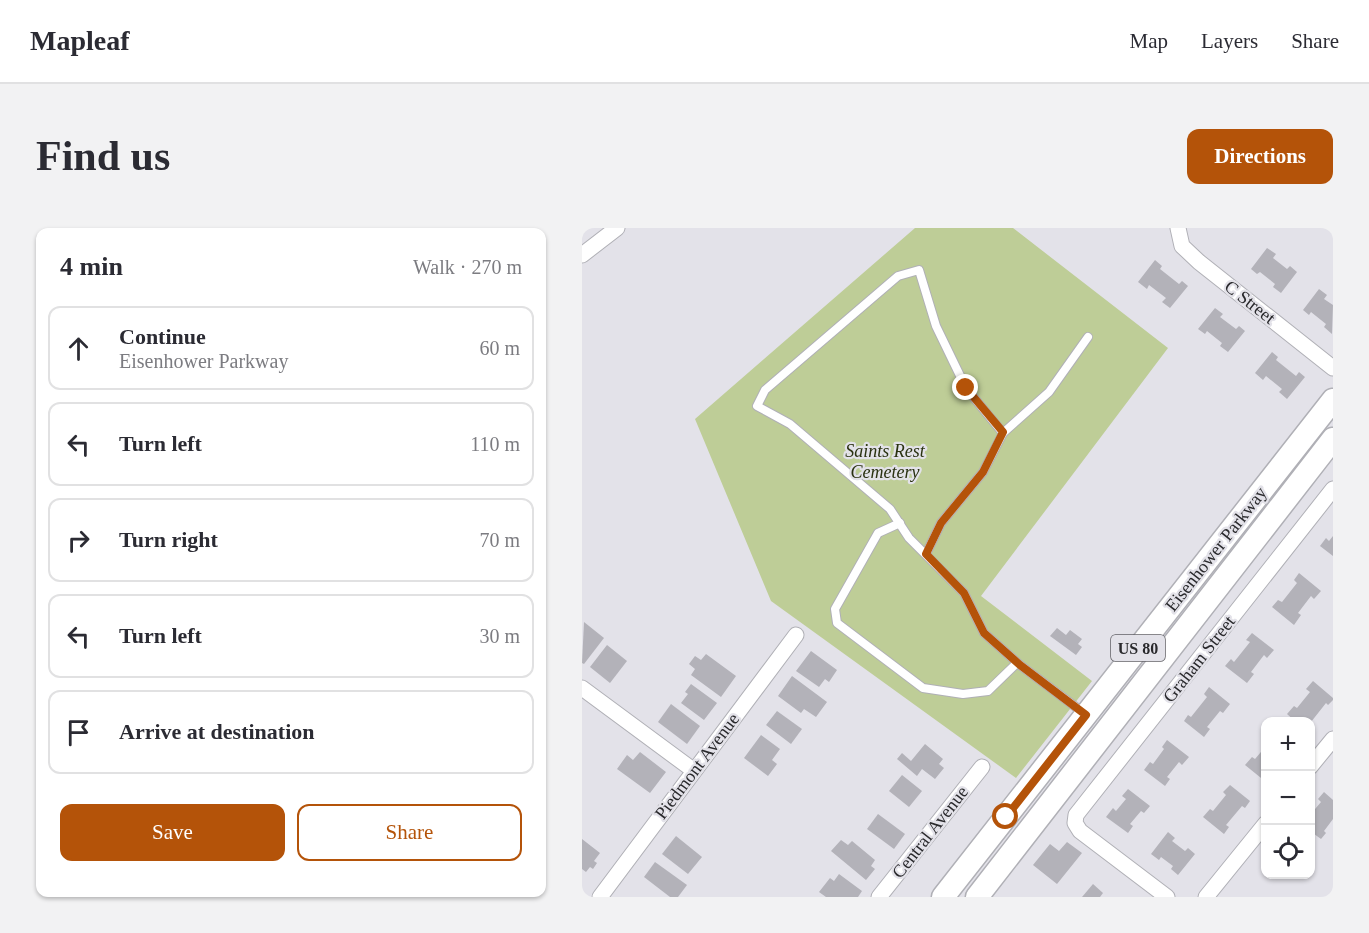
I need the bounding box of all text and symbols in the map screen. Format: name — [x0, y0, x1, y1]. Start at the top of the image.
text: Mapleaf — [30, 25, 130, 56]
text: Map — [1130, 29, 1168, 53]
text: Layers — [1201, 29, 1258, 53]
text: Share — [1291, 29, 1339, 53]
button: Directions — [1187, 129, 1333, 184]
text: Find us — [36, 133, 170, 179]
text: 4 min — [60, 252, 123, 281]
text: Walk · 270 m — [413, 256, 522, 278]
street label: C Street — [1221, 276, 1279, 328]
text: Continue — [119, 324, 206, 349]
icon: ahead — [62, 332, 95, 365]
text: 60 m — [479, 337, 520, 359]
text: Eisenhower Parkway — [119, 350, 288, 372]
route end — [952, 374, 978, 400]
icon: left — [62, 428, 95, 461]
text: Turn left — [119, 431, 202, 456]
text: 110 m — [470, 433, 520, 455]
park label: Saints Rest Cemetery — [845, 441, 926, 482]
street label: Eisenhower Parkway — [1161, 483, 1271, 615]
icon: right — [62, 524, 95, 557]
text: Turn right — [119, 527, 218, 552]
text: 70 m — [479, 529, 520, 551]
street label: Graham Street — [1159, 612, 1239, 706]
icon: left — [62, 620, 95, 653]
text: Turn left — [119, 623, 202, 648]
text: 30 m — [479, 625, 520, 647]
road number: US 80 — [1111, 635, 1165, 661]
street label: Piedmont Avenue — [651, 709, 743, 823]
icon: arrive — [62, 716, 95, 749]
map controls — [1261, 717, 1315, 879]
button: + — [1261, 717, 1315, 771]
text: Arrive at destination — [119, 719, 315, 744]
button: − — [1261, 771, 1315, 825]
street label: Central Avenue — [888, 782, 972, 882]
route start — [992, 803, 1018, 829]
button: Save — [60, 804, 285, 861]
button: Share — [297, 804, 522, 861]
button: locate — [1261, 825, 1315, 879]

